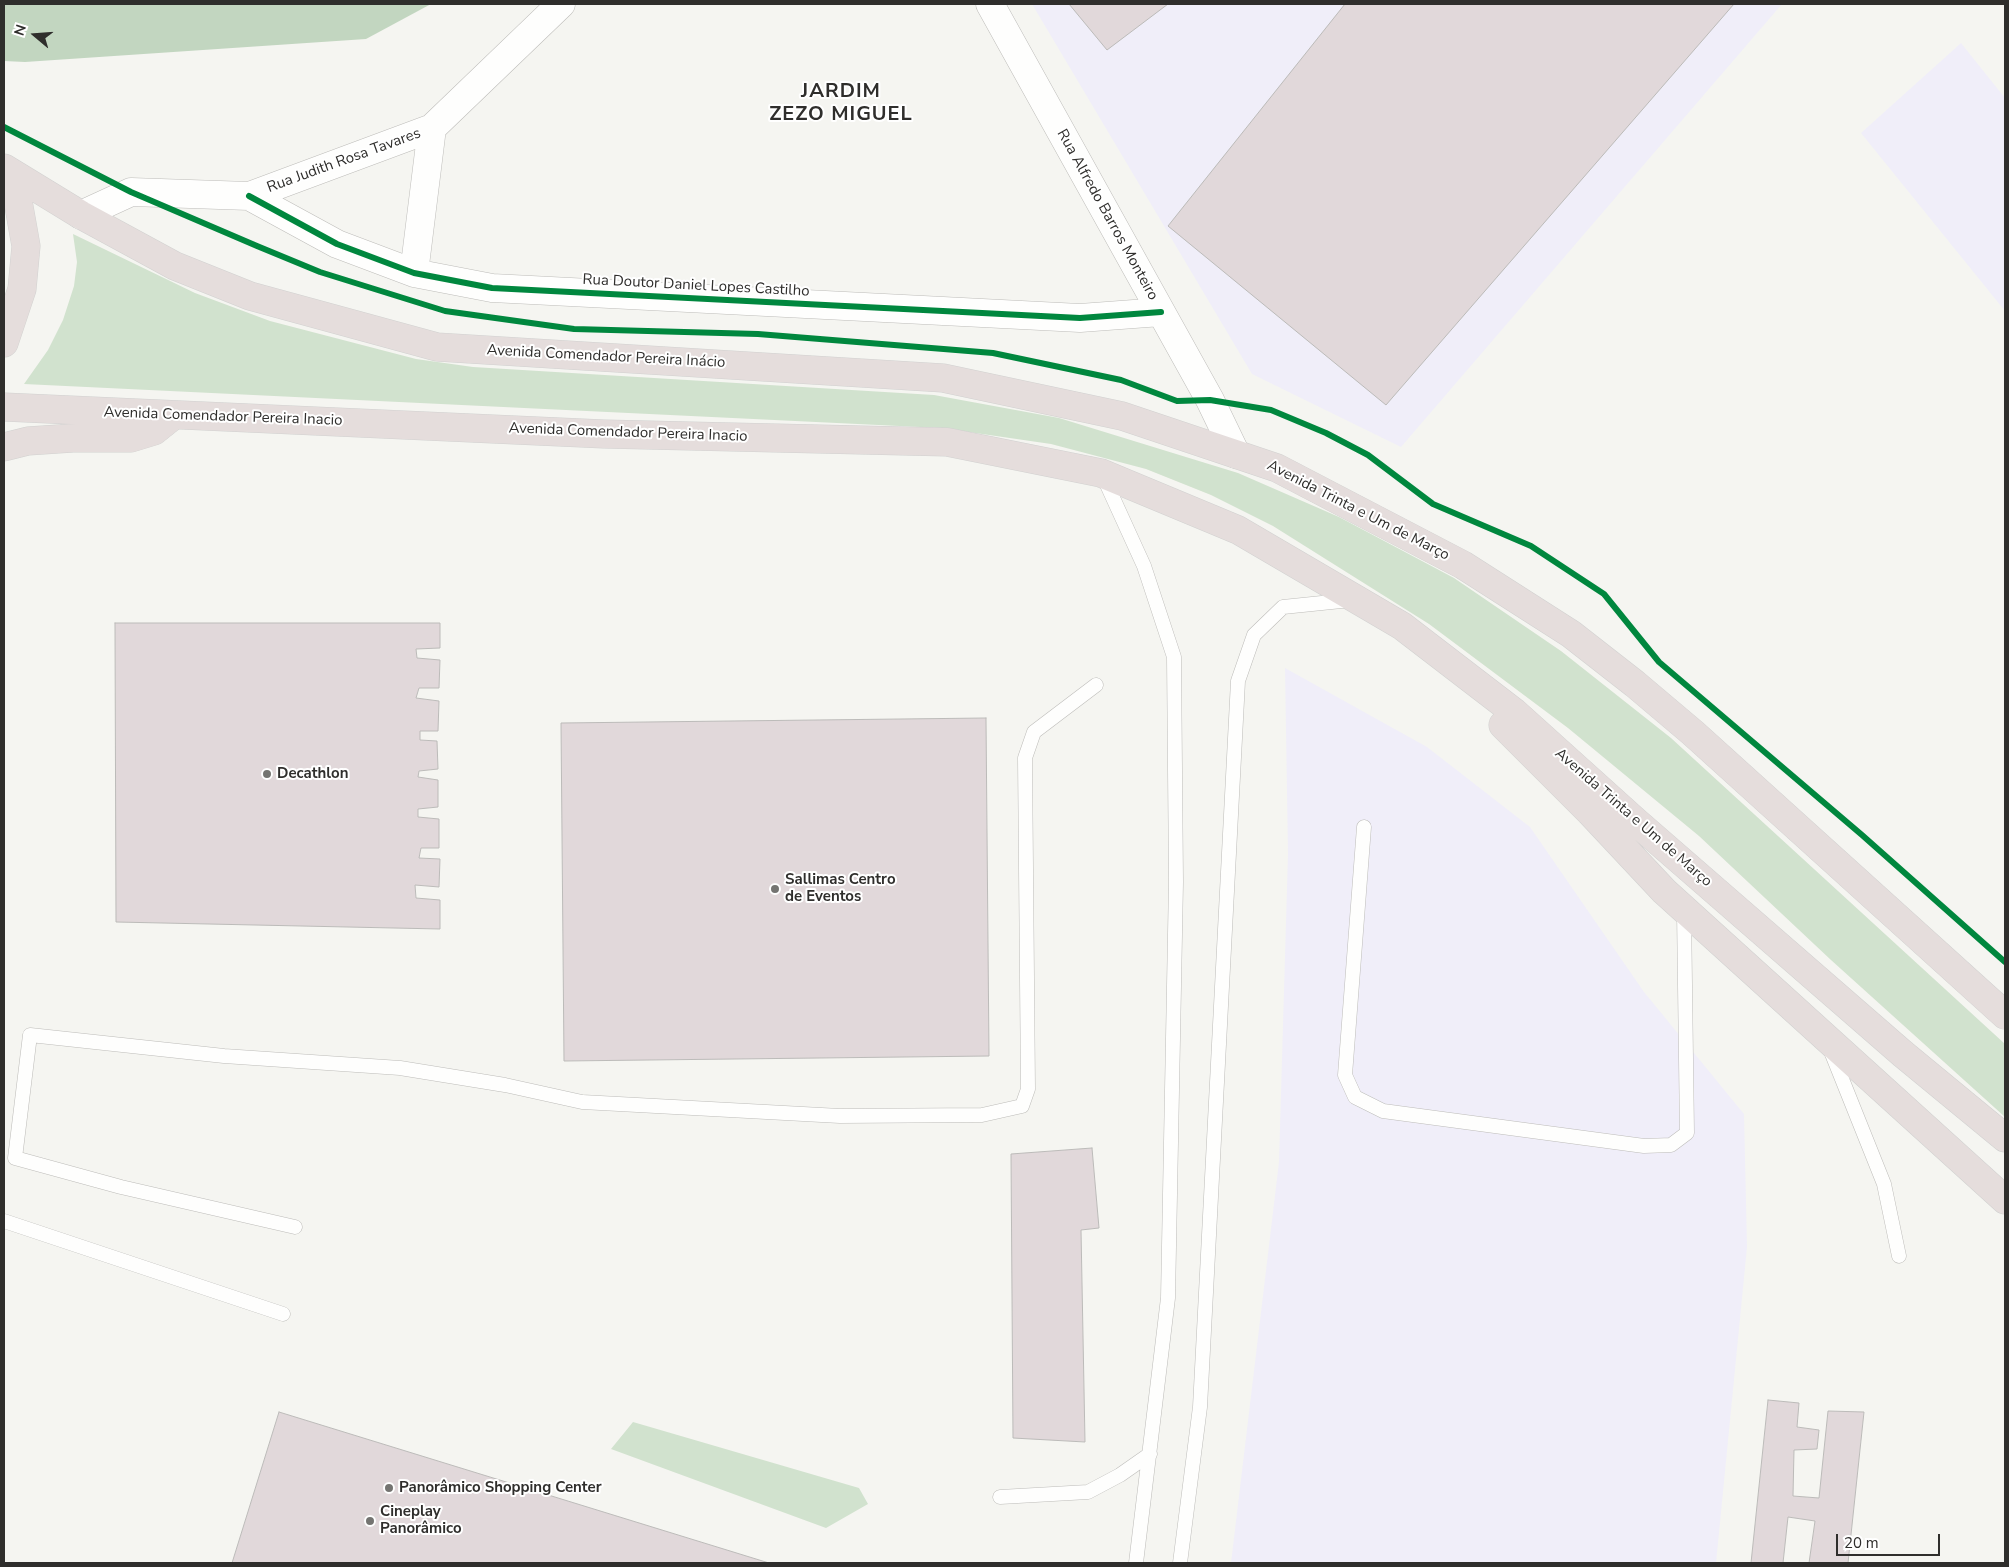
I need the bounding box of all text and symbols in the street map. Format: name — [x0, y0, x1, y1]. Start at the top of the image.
north arrow — [10, 10, 60, 60]
text: N — [10, 22, 31, 38]
district label: JARDIM ZEZO MIGUEL — [768, 80, 914, 127]
street label: Rua Judith Rosa Tavares — [265, 125, 423, 197]
street label: Rua Alfredo Barros Monteiro — [1052, 126, 1162, 304]
street label: Rua Doutor Daniel Lopes Castilho — [582, 271, 810, 301]
street label: Avenida Comendador Pereira Inácio — [486, 342, 726, 372]
street label: Avenida Comendador Pereira Inacio — [103, 404, 343, 430]
street label: Avenida Comendador Pereira Inacio — [508, 420, 748, 446]
street label: Avenida Trinta e Um de Março — [1264, 457, 1452, 565]
street label: Avenida Trinta e Um de Março — [1551, 745, 1715, 891]
place label: Decathlon — [277, 765, 348, 783]
marker: Decathlon — [261, 768, 273, 780]
place label: Sallimas Centro de Eventos — [785, 871, 896, 906]
marker: Sallimas Centro de Eventos — [769, 883, 781, 895]
place label: Panorâmico Shopping Center — [399, 1479, 602, 1497]
marker: Panorâmico Shopping Center — [383, 1482, 395, 1494]
place label: Cineplay Panorâmico — [380, 1503, 462, 1538]
marker: Cineplay Panorâmico — [364, 1515, 376, 1527]
scale bar — [1839, 1524, 1943, 1556]
text: 20 m — [1844, 1533, 1879, 1553]

